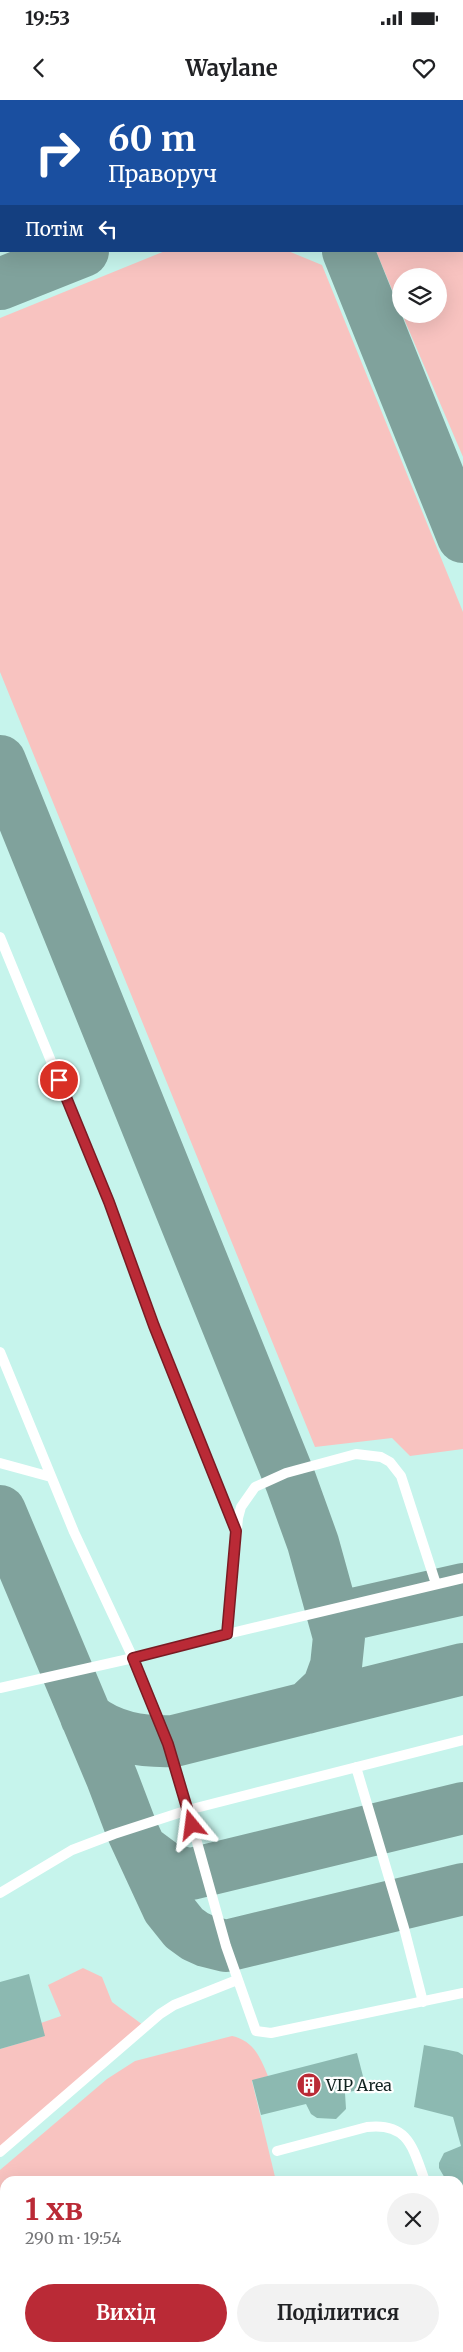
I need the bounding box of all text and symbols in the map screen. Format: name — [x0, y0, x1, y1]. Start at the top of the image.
text: 19:53 — [25, 6, 70, 30]
icon: back — [25, 54, 53, 82]
text: Waylane — [185, 54, 278, 82]
icon: heart — [410, 54, 438, 82]
text: 60 m — [108, 117, 196, 161]
icon: right — [25, 120, 90, 185]
text: Праворуч — [108, 160, 217, 188]
icon: left — [94, 215, 122, 243]
text: Потім — [25, 217, 84, 241]
map controls — [392, 268, 447, 323]
button: layers — [392, 268, 447, 323]
pin — [38, 1059, 80, 1101]
icon: arrive — [45, 1066, 73, 1094]
position arrow — [165, 1798, 217, 1850]
building icon: VIP Area — [296, 2072, 322, 2098]
place label: VIP Area — [325, 2075, 392, 2095]
text: 1 хв — [25, 2190, 83, 2228]
button: close — [387, 2193, 439, 2245]
text: 290 m · 19:54 — [25, 2228, 121, 2248]
button: Вихід — [25, 2284, 227, 2342]
button: Поділитися — [237, 2284, 439, 2342]

